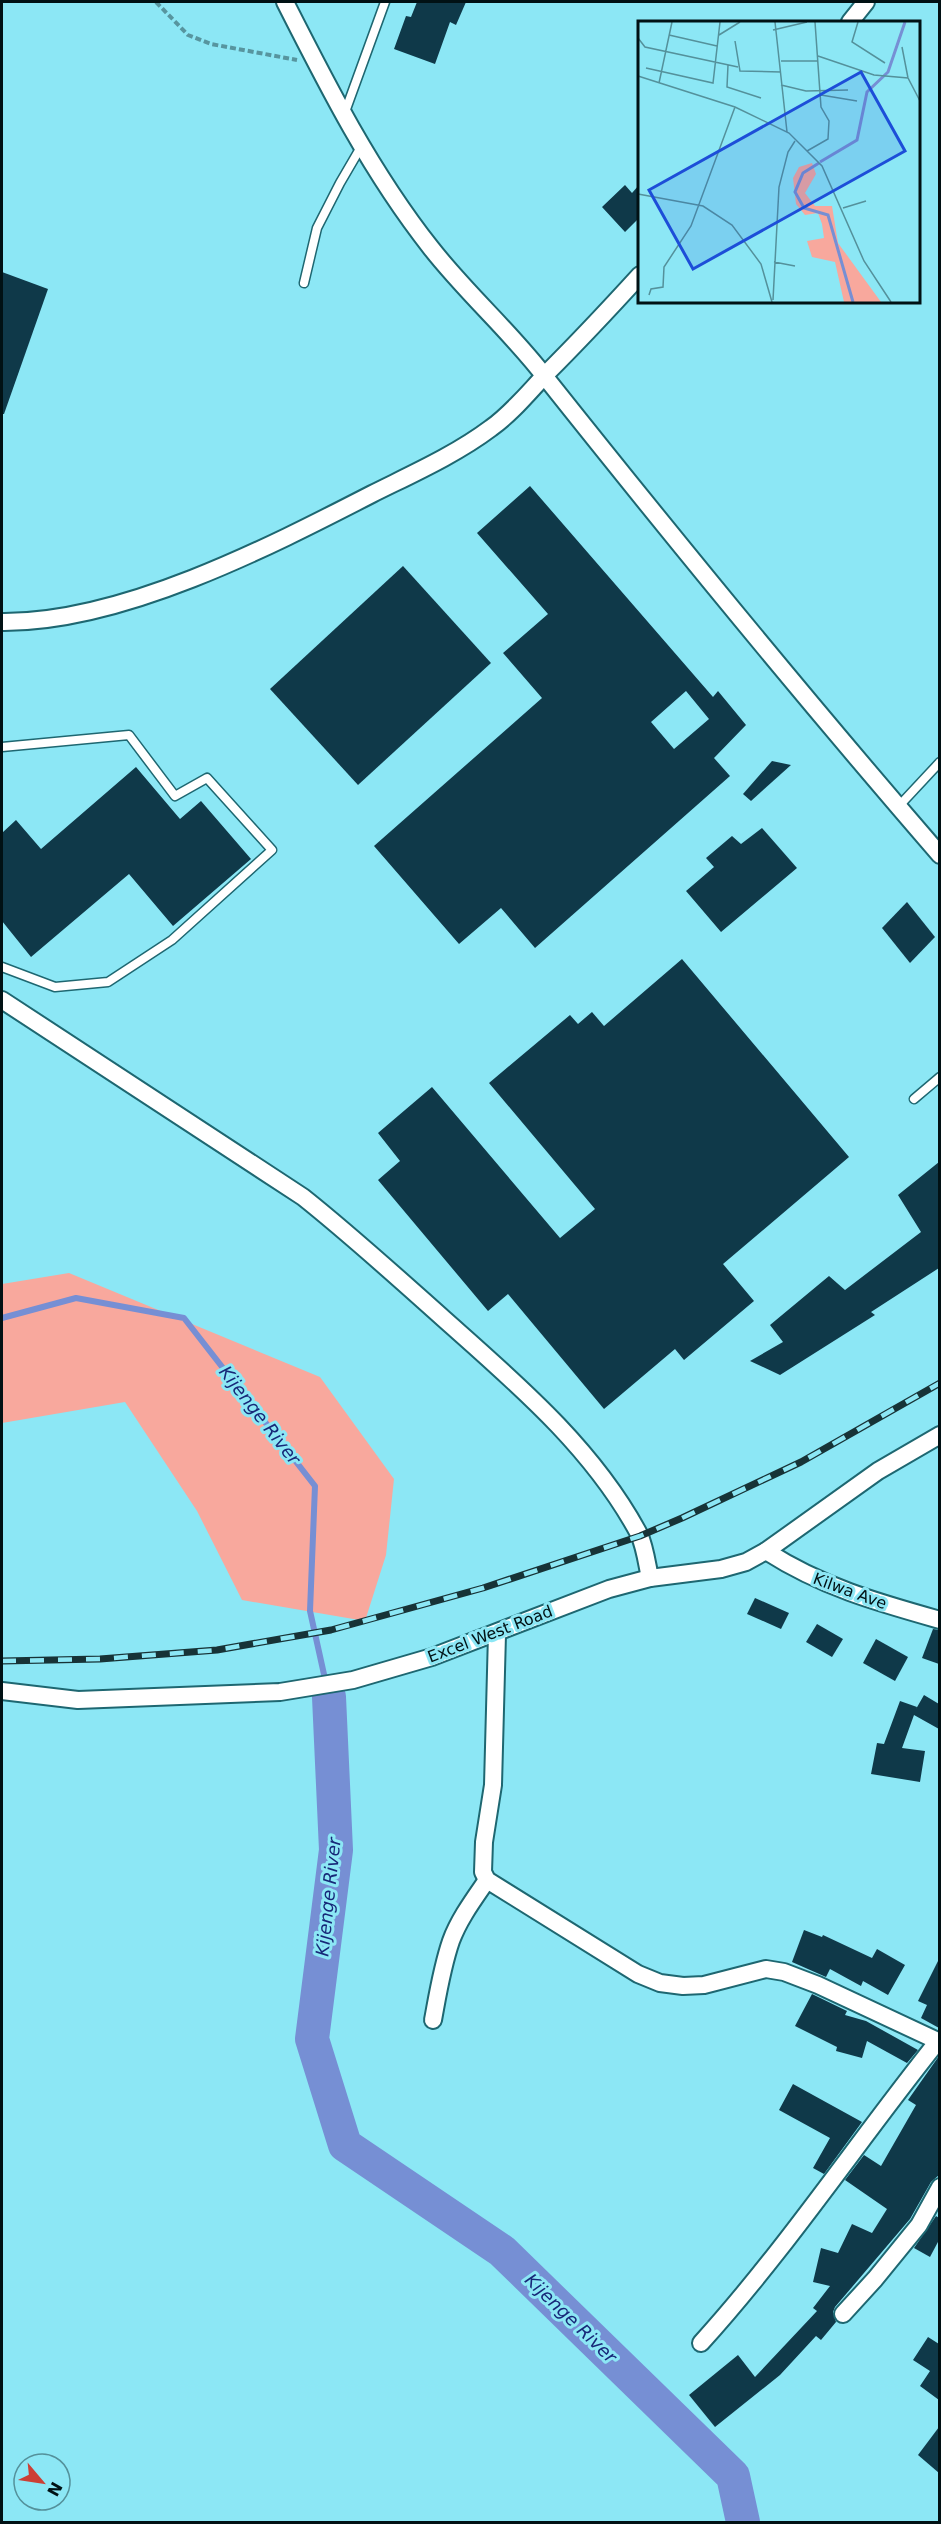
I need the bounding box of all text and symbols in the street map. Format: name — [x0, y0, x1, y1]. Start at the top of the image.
inset map — [638, 21, 920, 303]
water label: Kijenge River — [215, 1362, 306, 1470]
street label: Kilwa Ave — [811, 1569, 889, 1613]
street label: Excel West Road — [425, 1601, 555, 1667]
water label: Kijenge River — [311, 1835, 345, 1957]
water label: Kijenge River — [521, 2269, 622, 2368]
north arrow — [12, 2452, 72, 2512]
text: N — [43, 2479, 66, 2499]

